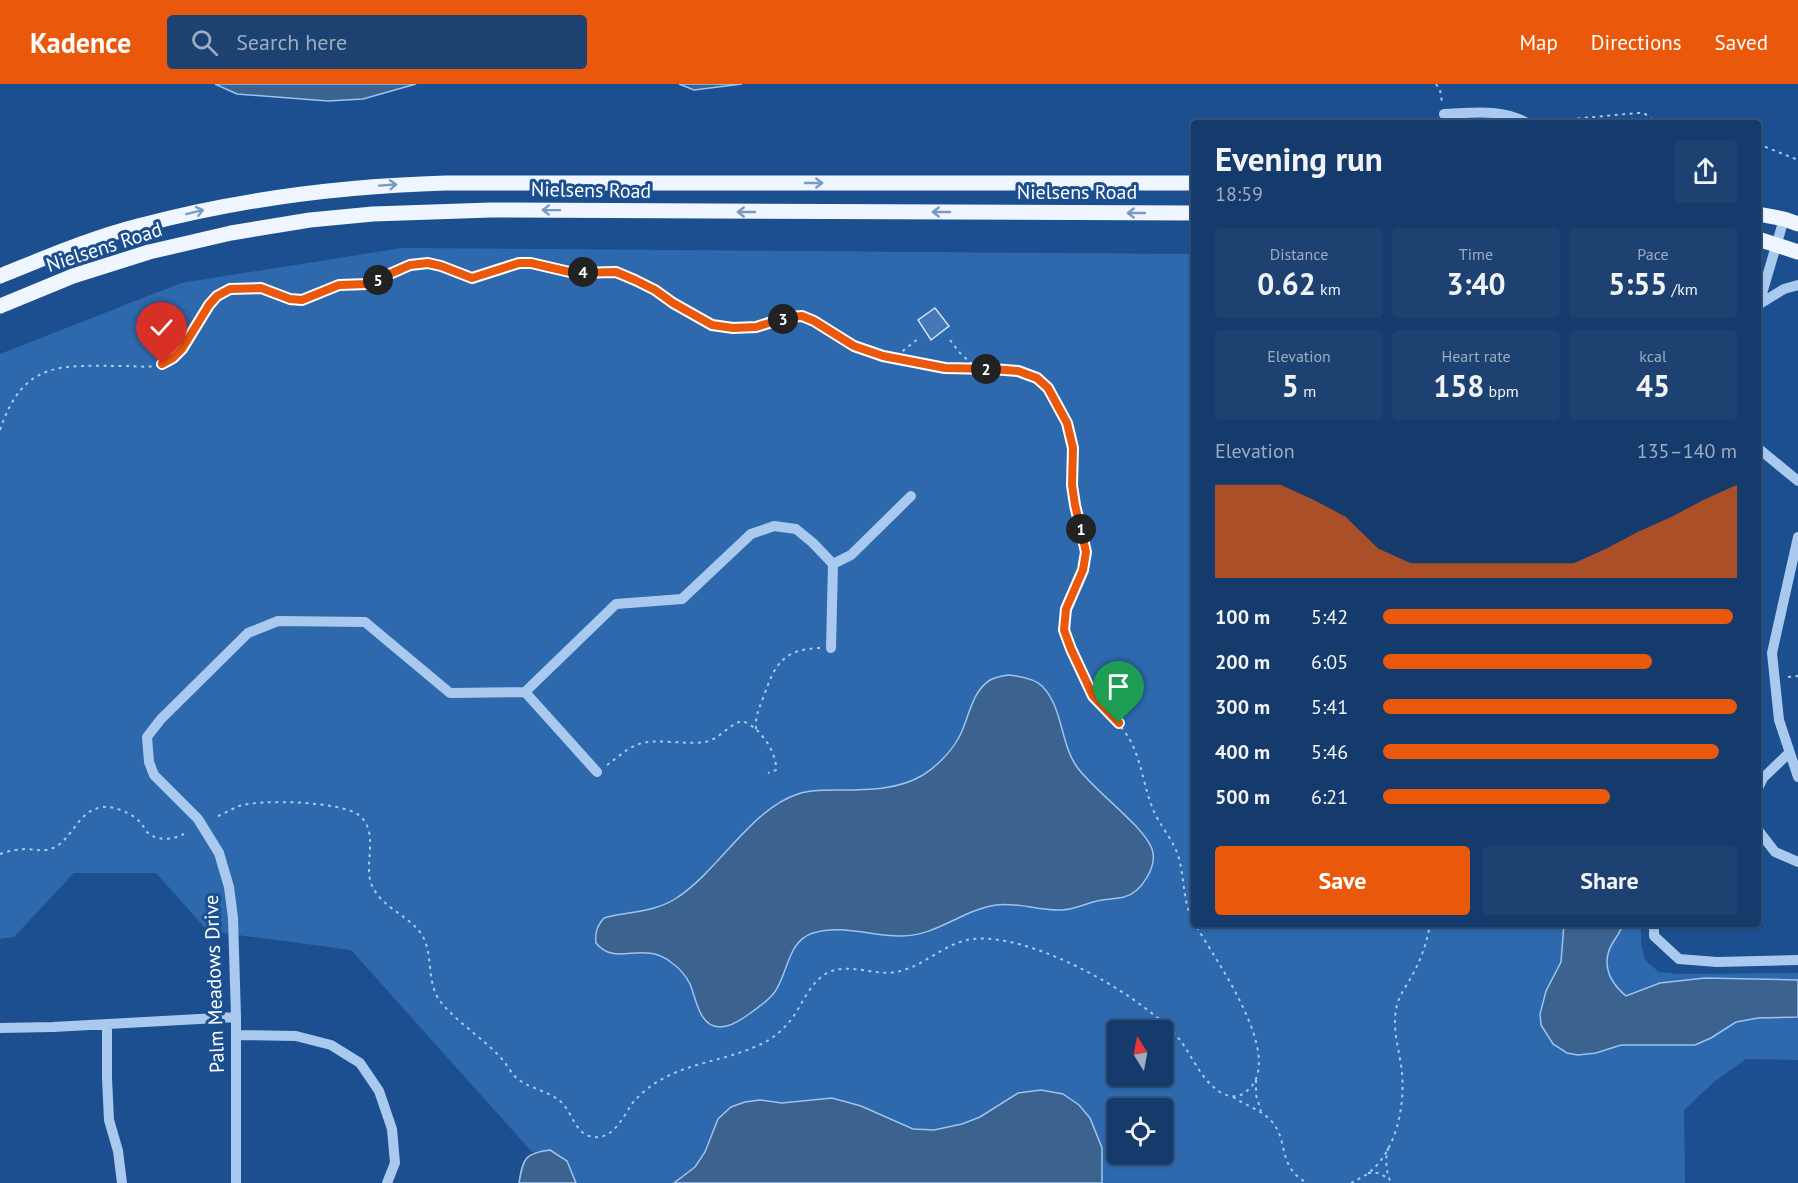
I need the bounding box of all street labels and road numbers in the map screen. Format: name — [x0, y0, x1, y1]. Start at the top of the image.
street label: Nielsens Road — [531, 176, 651, 204]
street label: Nielsens Road — [1017, 179, 1137, 205]
street label: Nielsens Road — [43, 216, 165, 278]
street label: Palm Meadows Drive — [198, 894, 230, 1074]

